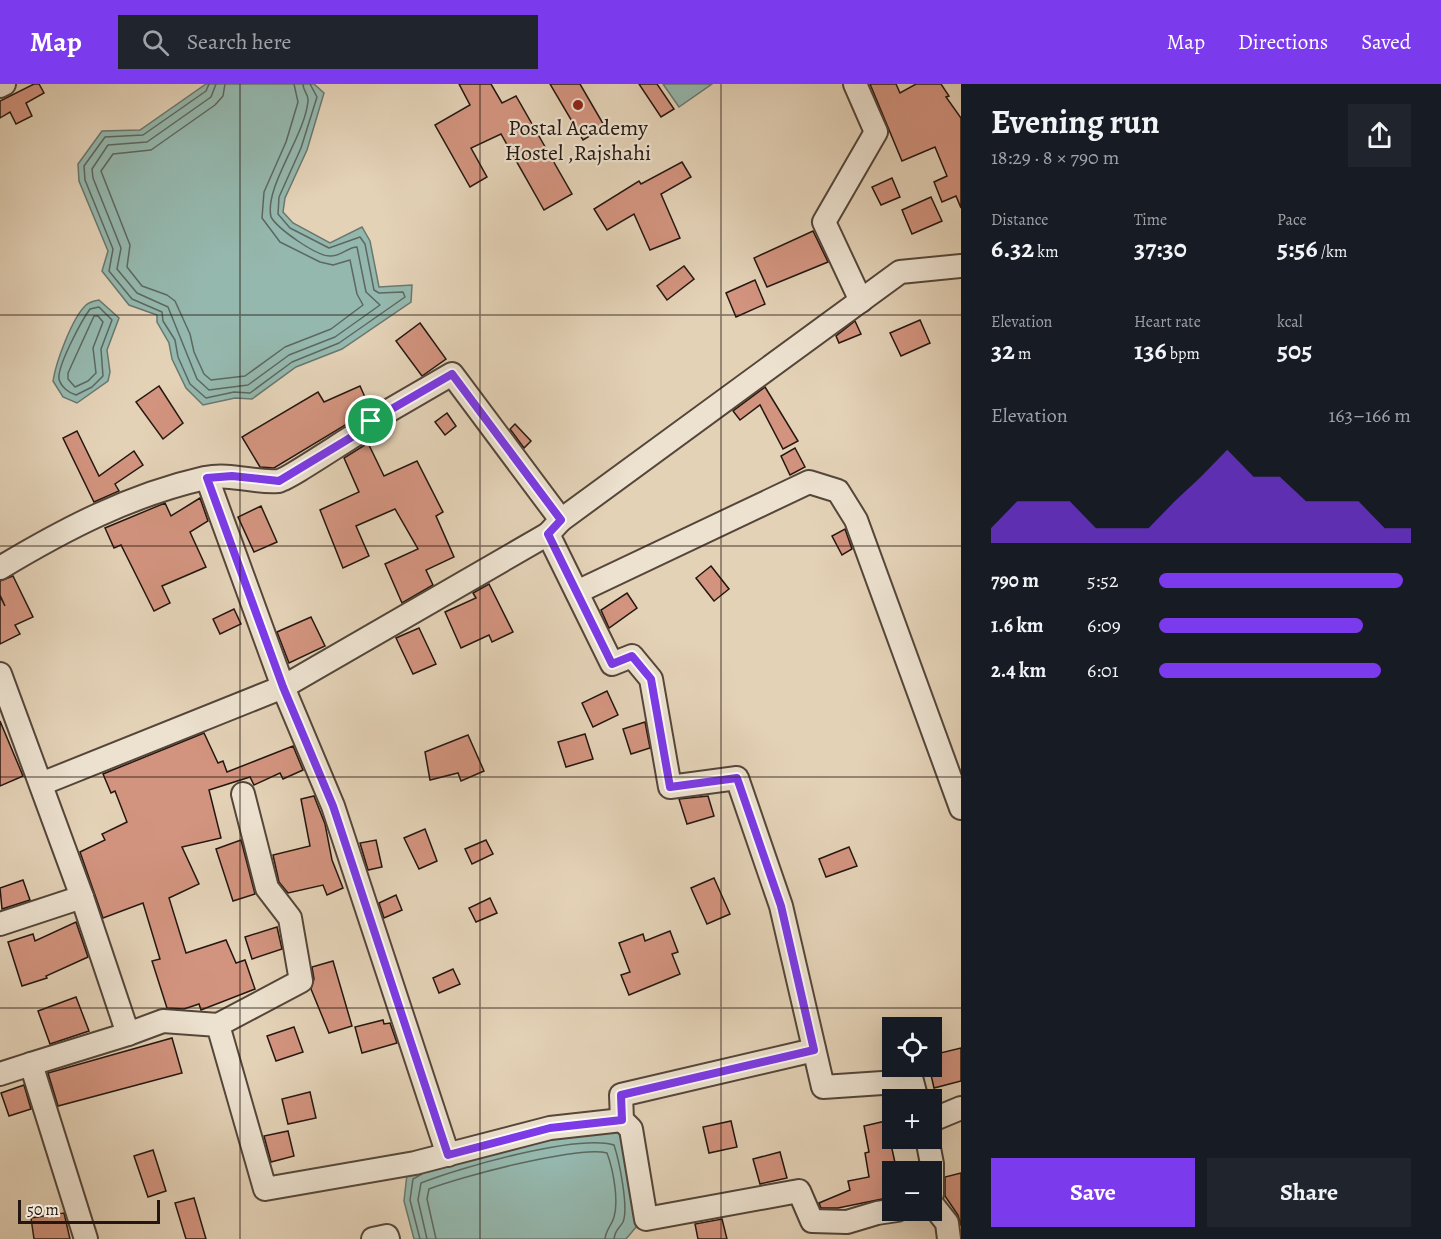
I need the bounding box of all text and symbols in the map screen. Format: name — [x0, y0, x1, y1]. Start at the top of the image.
search box — [118, 15, 538, 69]
text: Map — [30, 23, 82, 61]
icon: search — [139, 26, 172, 59]
text: Search here — [187, 27, 291, 57]
text: Map — [1167, 28, 1205, 56]
text: Directions — [1238, 28, 1328, 56]
text: Saved — [1361, 28, 1411, 56]
marker: Postal Academy Hostel ,Rajshahi — [571, 98, 585, 112]
text: Evening run — [991, 99, 1160, 144]
button: share — [1348, 104, 1411, 167]
place label: Postal Academy Hostel ,Rajshahi — [505, 113, 651, 168]
text: 18:29 · 8 × 790 m — [991, 144, 1119, 171]
text: Distance — [991, 209, 1048, 231]
text: Time — [1134, 209, 1167, 231]
text: Pace — [1277, 209, 1307, 231]
text: 6.32 — [991, 231, 1034, 266]
text: 37:30 — [1134, 231, 1187, 266]
text: 5:56 — [1277, 231, 1318, 266]
text: km — [1034, 241, 1058, 263]
text: /km — [1318, 241, 1347, 263]
text: Elevation — [991, 311, 1052, 333]
text: Heart rate — [1134, 311, 1201, 333]
text: kcal — [1277, 311, 1303, 333]
text: 32 — [991, 333, 1015, 368]
text: 136 — [1134, 333, 1167, 368]
text: 505 — [1277, 333, 1312, 368]
text: m — [1015, 343, 1031, 365]
text: bpm — [1167, 343, 1200, 365]
pin — [345, 395, 396, 446]
text: Elevation — [991, 402, 1068, 429]
text: 163–166 m — [1329, 402, 1411, 429]
icon: arrive — [354, 404, 387, 437]
text: 790 m — [991, 567, 1039, 594]
text: 5:52 — [1087, 567, 1118, 594]
text: 1.6 km — [991, 612, 1044, 639]
text: 6:09 — [1087, 612, 1121, 639]
text: 2.4 km — [991, 657, 1046, 684]
text: 6:01 — [1087, 657, 1119, 684]
map controls — [882, 1017, 942, 1221]
button: locate — [882, 1017, 942, 1077]
button: + — [882, 1089, 942, 1149]
button: Save — [991, 1158, 1195, 1227]
button: Share — [1207, 1158, 1411, 1227]
button: − — [882, 1161, 942, 1221]
scale bar — [18, 1197, 160, 1224]
text: 50 m — [27, 1199, 59, 1221]

